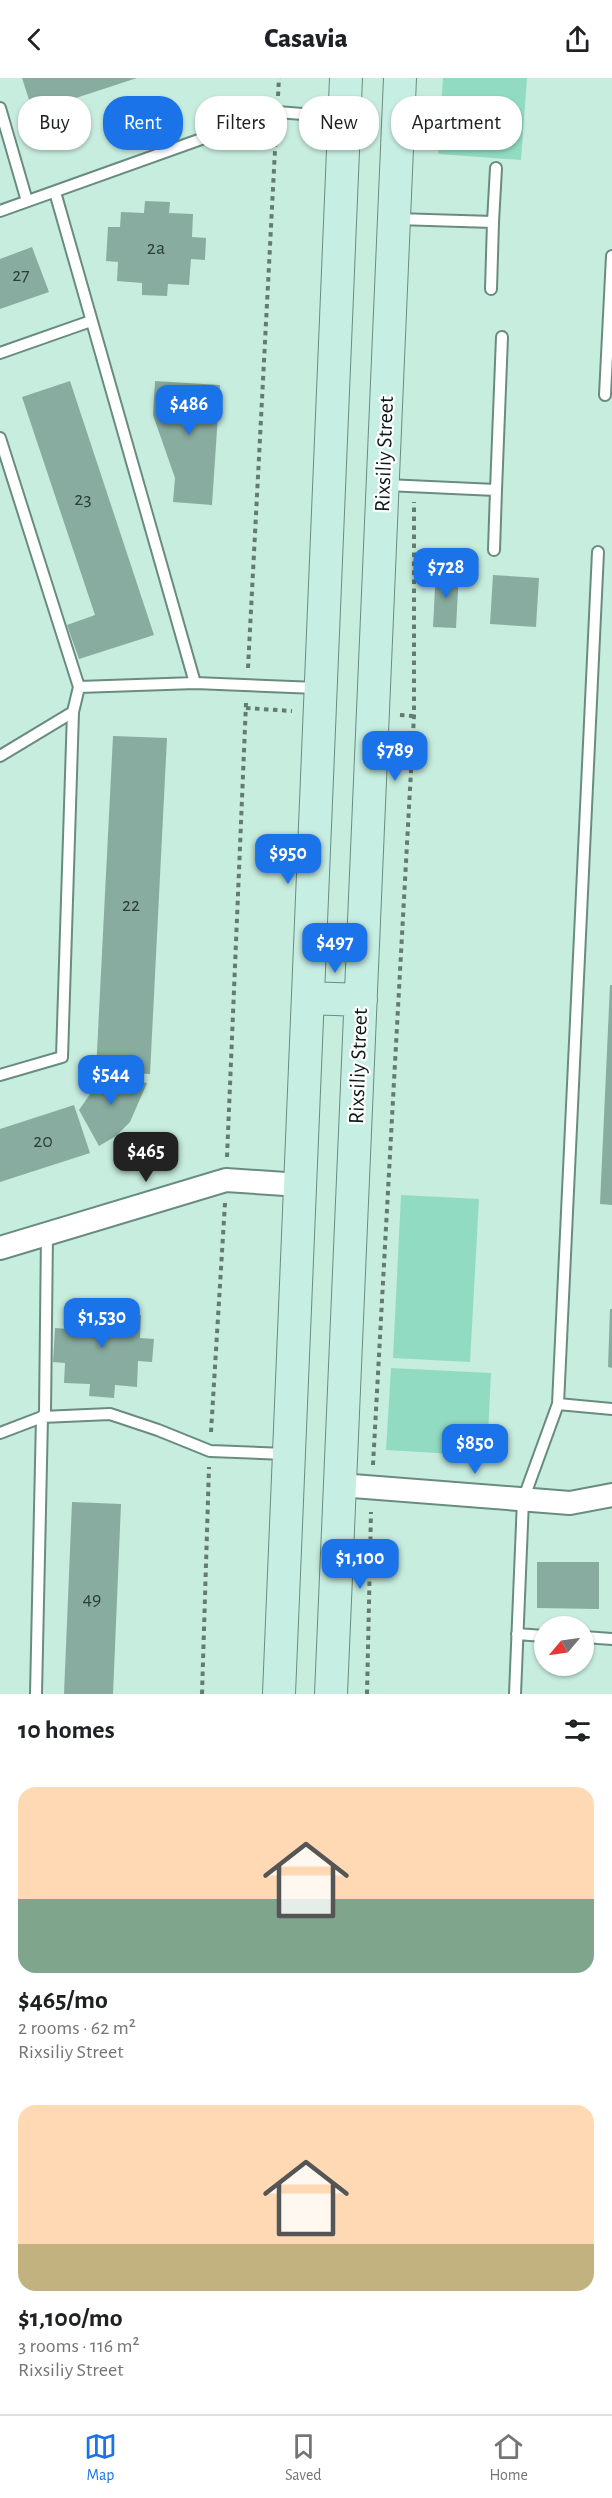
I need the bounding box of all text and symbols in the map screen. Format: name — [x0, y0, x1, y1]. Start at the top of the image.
icon: back — [18, 23, 51, 56]
icon: share — [561, 23, 594, 56]
text: Casavia — [264, 25, 348, 52]
chip: Buy — [18, 96, 91, 150]
chip: Rent — [103, 96, 183, 150]
chip: Filters — [195, 96, 287, 150]
chip: New — [299, 96, 379, 150]
chip: Apartment — [391, 96, 522, 150]
house number: 2a — [147, 238, 165, 258]
house number: 27 — [12, 265, 30, 285]
pin: $486 — [153, 385, 225, 436]
text: $486 — [170, 394, 208, 414]
street label: Rixsiliy Street — [371, 396, 397, 512]
house number: 23 — [74, 489, 92, 509]
pin: $728 — [410, 548, 482, 599]
text: $728 — [428, 557, 464, 577]
pin: $789 — [359, 731, 431, 782]
text: $789 — [376, 740, 414, 760]
pin: $950 — [252, 834, 324, 885]
text: $950 — [269, 843, 307, 863]
house number: 22 — [122, 895, 140, 915]
pin: $497 — [299, 923, 371, 974]
text: $497 — [316, 932, 354, 952]
street label: Rixsiliy Street — [345, 1008, 371, 1124]
pin: $544 — [75, 1055, 147, 1106]
text: $544 — [92, 1064, 130, 1084]
house number: 20 — [33, 1131, 53, 1151]
pin: $465 — [110, 1132, 182, 1183]
text: $465 — [127, 1141, 165, 1161]
pin: $1,530 — [53, 1298, 151, 1349]
text: $1,530 — [78, 1307, 126, 1327]
pin: $850 — [439, 1424, 511, 1475]
text: $850 — [456, 1433, 494, 1453]
pin: $1,100 — [311, 1539, 409, 1590]
text: $1,100 — [336, 1548, 384, 1568]
house number: 49 — [82, 1589, 102, 1609]
north arrow — [534, 1616, 594, 1676]
map controls — [534, 1616, 594, 1676]
icon: filters — [561, 1714, 594, 1747]
text: 10 homes — [18, 1717, 115, 1743]
icon: home — [252, 1826, 360, 1934]
text: $465/mo — [18, 1987, 108, 2013]
text: 2 rooms · 62 m² — [18, 2018, 136, 2038]
text: Rixsiliy Street — [18, 2042, 124, 2062]
icon: home — [252, 2144, 360, 2252]
text: $1,100/mo — [18, 2305, 123, 2331]
text: 3 rooms · 116 m² — [18, 2336, 139, 2356]
text: Rixsiliy Street — [18, 2360, 124, 2380]
tab: Map — [84, 2430, 117, 2485]
tab: Saved — [285, 2430, 322, 2485]
tab: Home — [490, 2430, 528, 2485]

